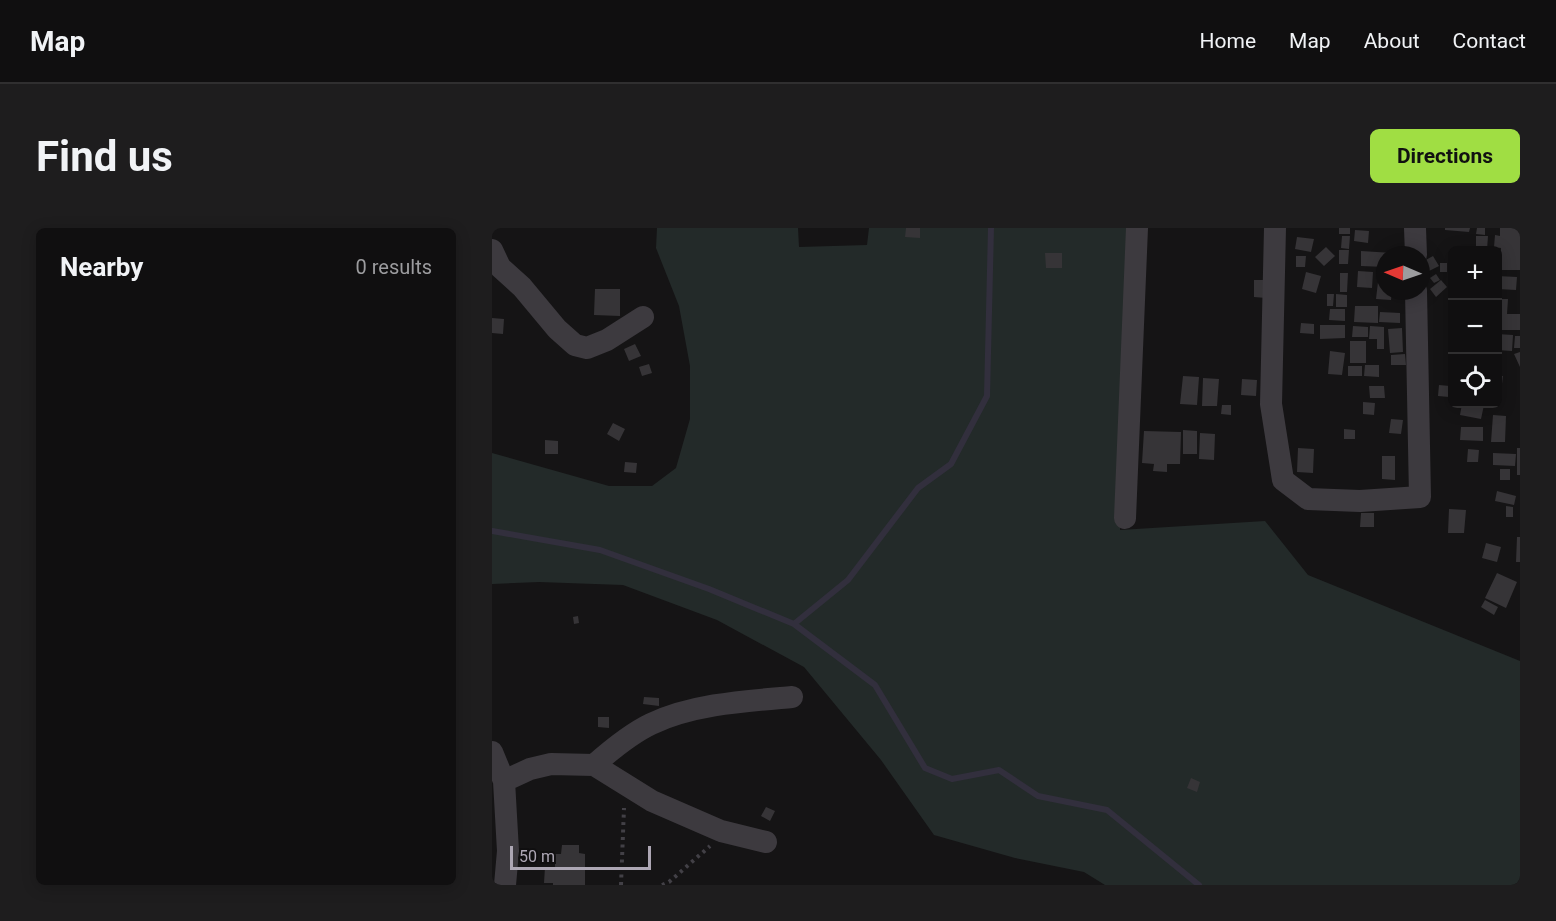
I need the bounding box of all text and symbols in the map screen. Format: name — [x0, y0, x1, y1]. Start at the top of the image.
text: Map — [30, 25, 85, 58]
text: Home — [1200, 29, 1256, 53]
text: Map — [1289, 29, 1331, 53]
text: About — [1364, 29, 1420, 53]
text: Contact — [1453, 29, 1526, 53]
button: Directions — [1370, 129, 1520, 183]
text: Find us — [36, 132, 173, 181]
north arrow — [1376, 246, 1430, 300]
map controls — [1448, 246, 1502, 408]
button: + — [1448, 246, 1502, 300]
text: Nearby — [60, 252, 143, 282]
text: 0 results — [356, 255, 432, 279]
button: − — [1448, 300, 1502, 354]
button: locate — [1448, 354, 1502, 408]
scale bar — [510, 843, 651, 870]
text: 50 m — [519, 847, 555, 866]

